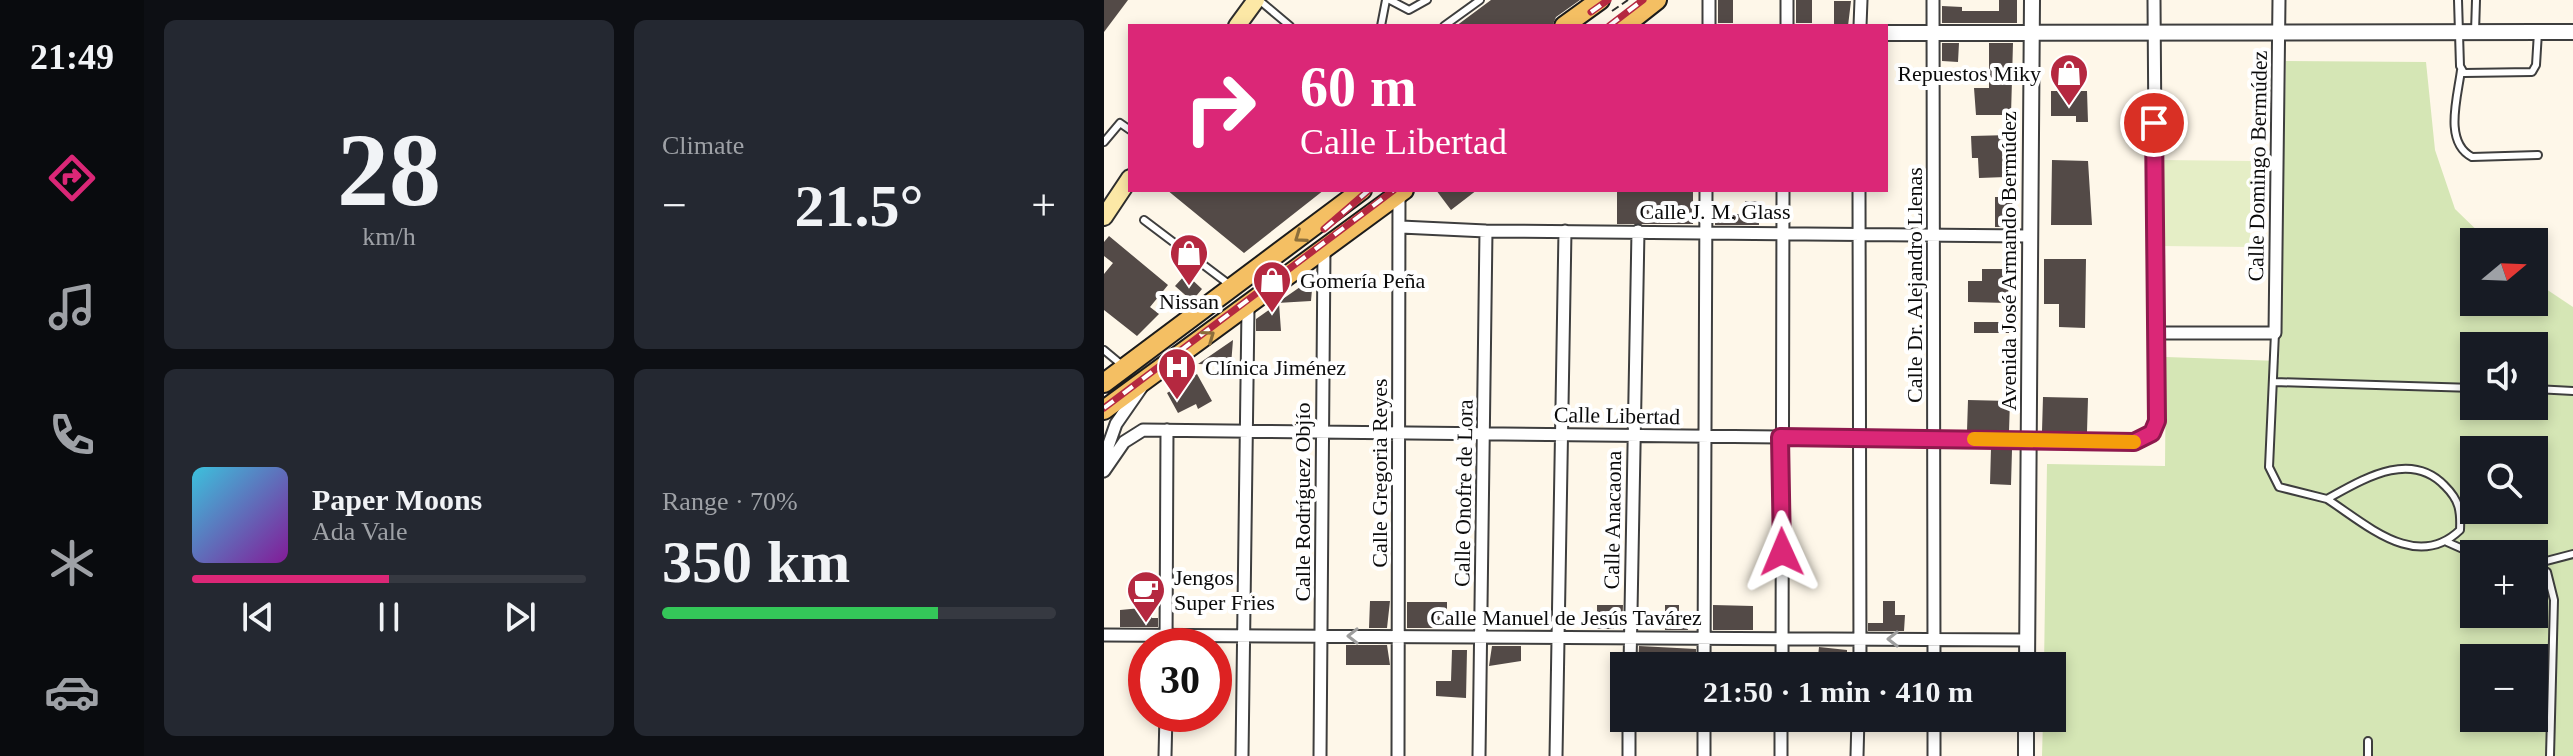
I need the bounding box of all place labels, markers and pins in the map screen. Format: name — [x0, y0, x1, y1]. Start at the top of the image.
shop icon: Repuestos Miky — [2048, 52, 2090, 107]
place label: Repuestos Miky — [1897, 61, 2041, 86]
pin — [2120, 89, 2188, 157]
shop icon: Nissan — [1168, 232, 1210, 287]
shop icon: Gomería Peña — [1251, 259, 1293, 314]
place label: Gomería Peña — [1300, 268, 1425, 293]
place label: Nissan — [1159, 289, 1219, 314]
hospital icon: Clínica Jiménez — [1156, 346, 1198, 401]
place label: Clínica Jiménez — [1205, 355, 1346, 380]
place label: Jengos Super Fries — [1174, 565, 1275, 615]
cafe icon: Jengos Super Fries — [1125, 569, 1167, 624]

